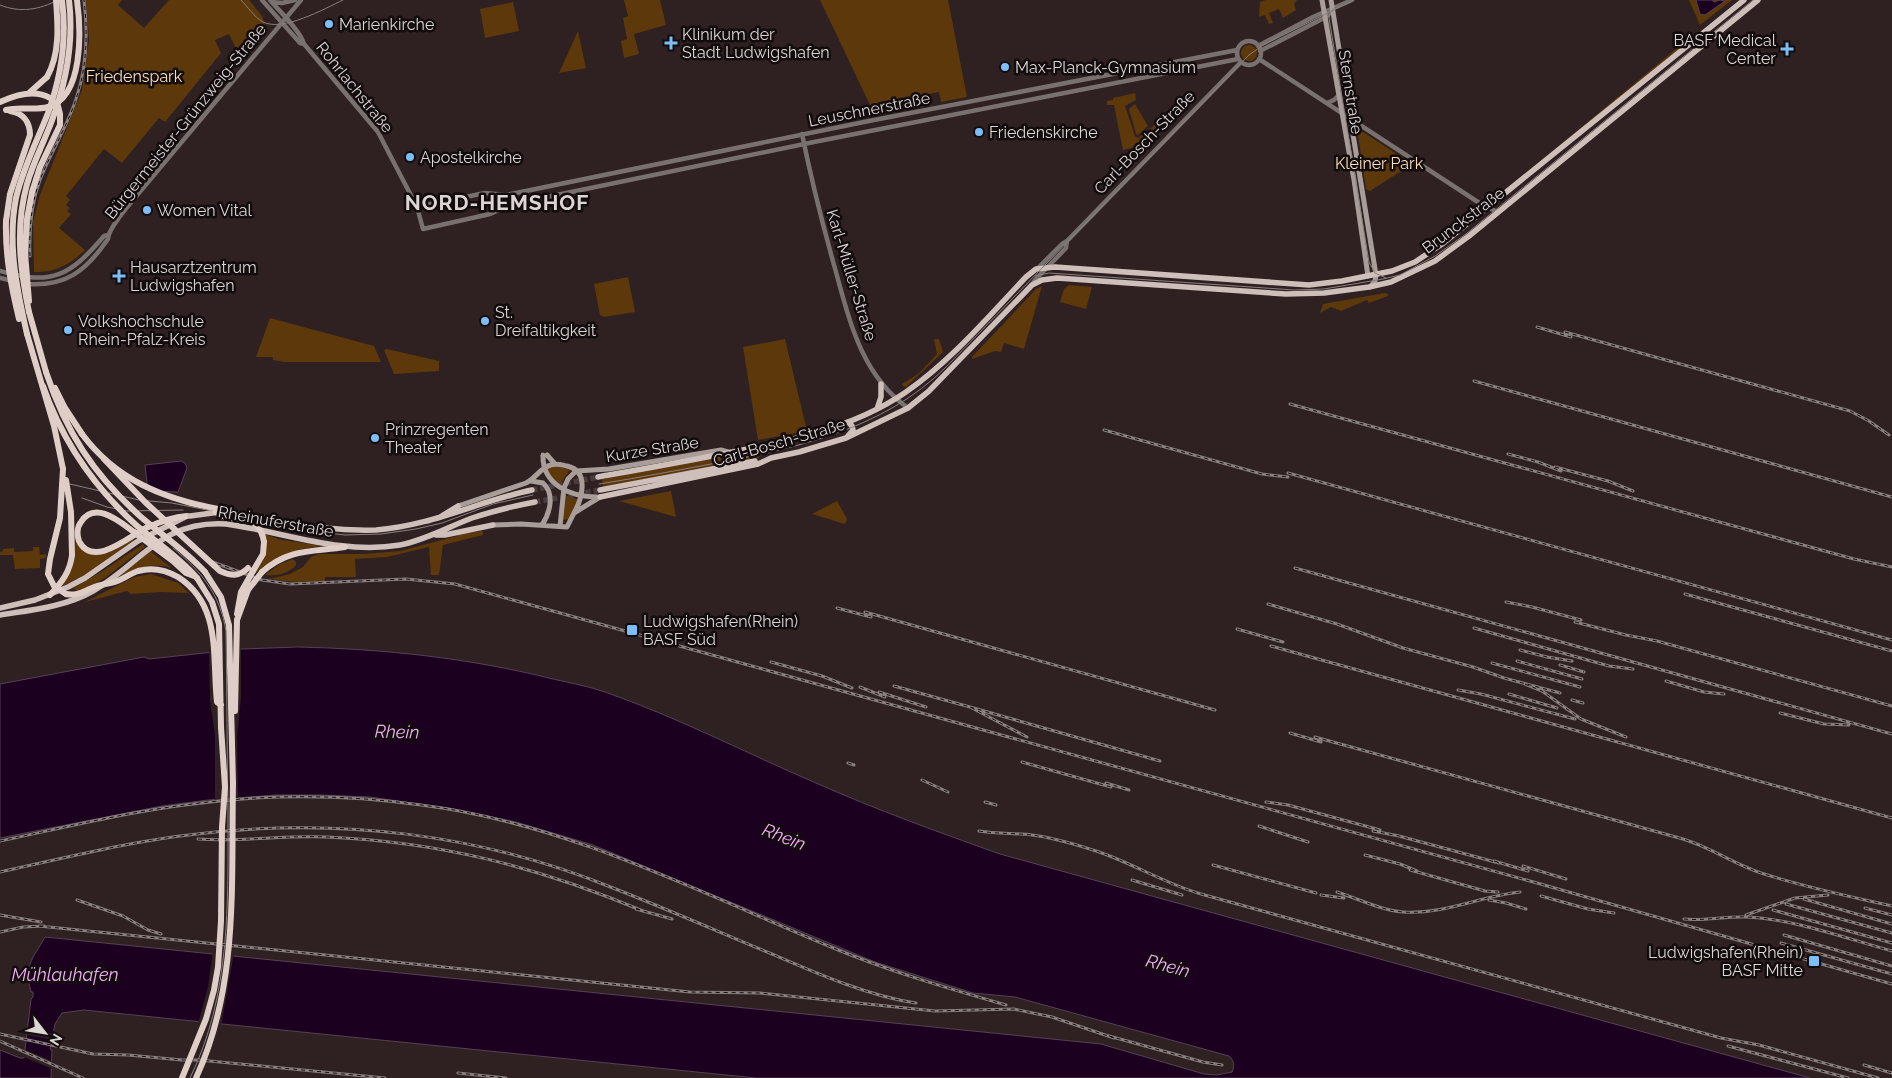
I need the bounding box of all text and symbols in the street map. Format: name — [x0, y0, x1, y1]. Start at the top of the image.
place label: Marienkirche — [339, 15, 434, 34]
marker: Marienkirche — [323, 18, 335, 30]
street label: Bürgermeister-Grünzweig-Straße — [101, 20, 270, 223]
place label: Klinikum der Stadt Ludwigshafen — [682, 25, 830, 62]
place label: BASF Medical Center — [1674, 31, 1777, 68]
marker: Klinikum der Stadt Ludwigshafen — [664, 36, 678, 50]
street label: Rohrlachstraße — [312, 38, 397, 137]
marker: BASF Medical Center — [1780, 42, 1794, 56]
street label: Sternstraße — [1334, 49, 1367, 135]
place label: Max-Planck-Gymnasium — [1015, 58, 1196, 77]
marker: Max-Planck-Gymnasium — [999, 61, 1011, 73]
park label: Friedenspark — [86, 67, 183, 86]
street label: Carl-Bosch-Straße — [1090, 87, 1199, 198]
street label: Leuschnerstraße — [807, 88, 932, 131]
place label: Friedenskirche — [989, 123, 1098, 142]
marker: Friedenskirche — [973, 126, 985, 138]
place label: Apostelkirche — [420, 148, 522, 167]
marker: Apostelkirche — [404, 151, 416, 163]
park label: Kleiner Park — [1335, 154, 1424, 173]
street label: Brunckstraße — [1418, 183, 1508, 257]
district label: NORD-HEMSHOF — [405, 190, 589, 215]
place label: Women Vital — [157, 201, 253, 220]
marker: Women Vital — [141, 204, 153, 216]
street label: Karl-Müller-Straße — [823, 207, 881, 343]
place label: Hausarztzentrum Ludwigshafen — [130, 258, 257, 295]
marker: Hausarztzentrum Ludwigshafen — [112, 269, 126, 283]
place label: St. Dreifaltikgkeit — [495, 303, 597, 340]
place label: Volkshochschule Rhein-Pfalz-Kreis — [78, 312, 206, 349]
marker: St. Dreifaltikgkeit — [479, 315, 491, 327]
marker: Volkshochschule Rhein-Pfalz-Kreis — [62, 324, 74, 336]
street label: Carl-Bosch-Straße — [711, 415, 847, 470]
place label: Prinzregenten Theater — [385, 420, 488, 457]
marker: Prinzregenten Theater — [369, 432, 381, 444]
street label: Kurze Straße — [604, 433, 700, 466]
street label: Rheinuferstraße — [217, 502, 335, 541]
place label: Ludwigshafen(Rhein) BASF Süd — [643, 612, 798, 649]
marker: Ludwigshafen(Rhein) BASF Süd — [625, 623, 639, 637]
water label: Rhein — [374, 721, 420, 742]
water label: Rhein — [759, 819, 809, 854]
place label: Ludwigshafen(Rhein) BASF Mitte — [1648, 943, 1803, 980]
water label: Rhein — [1144, 950, 1192, 981]
marker: Ludwigshafen(Rhein) BASF Mitte — [1807, 954, 1821, 968]
water label: Mühlauhafen — [11, 964, 119, 985]
north arrow — [20, 1008, 70, 1058]
text: N — [47, 1031, 66, 1048]

